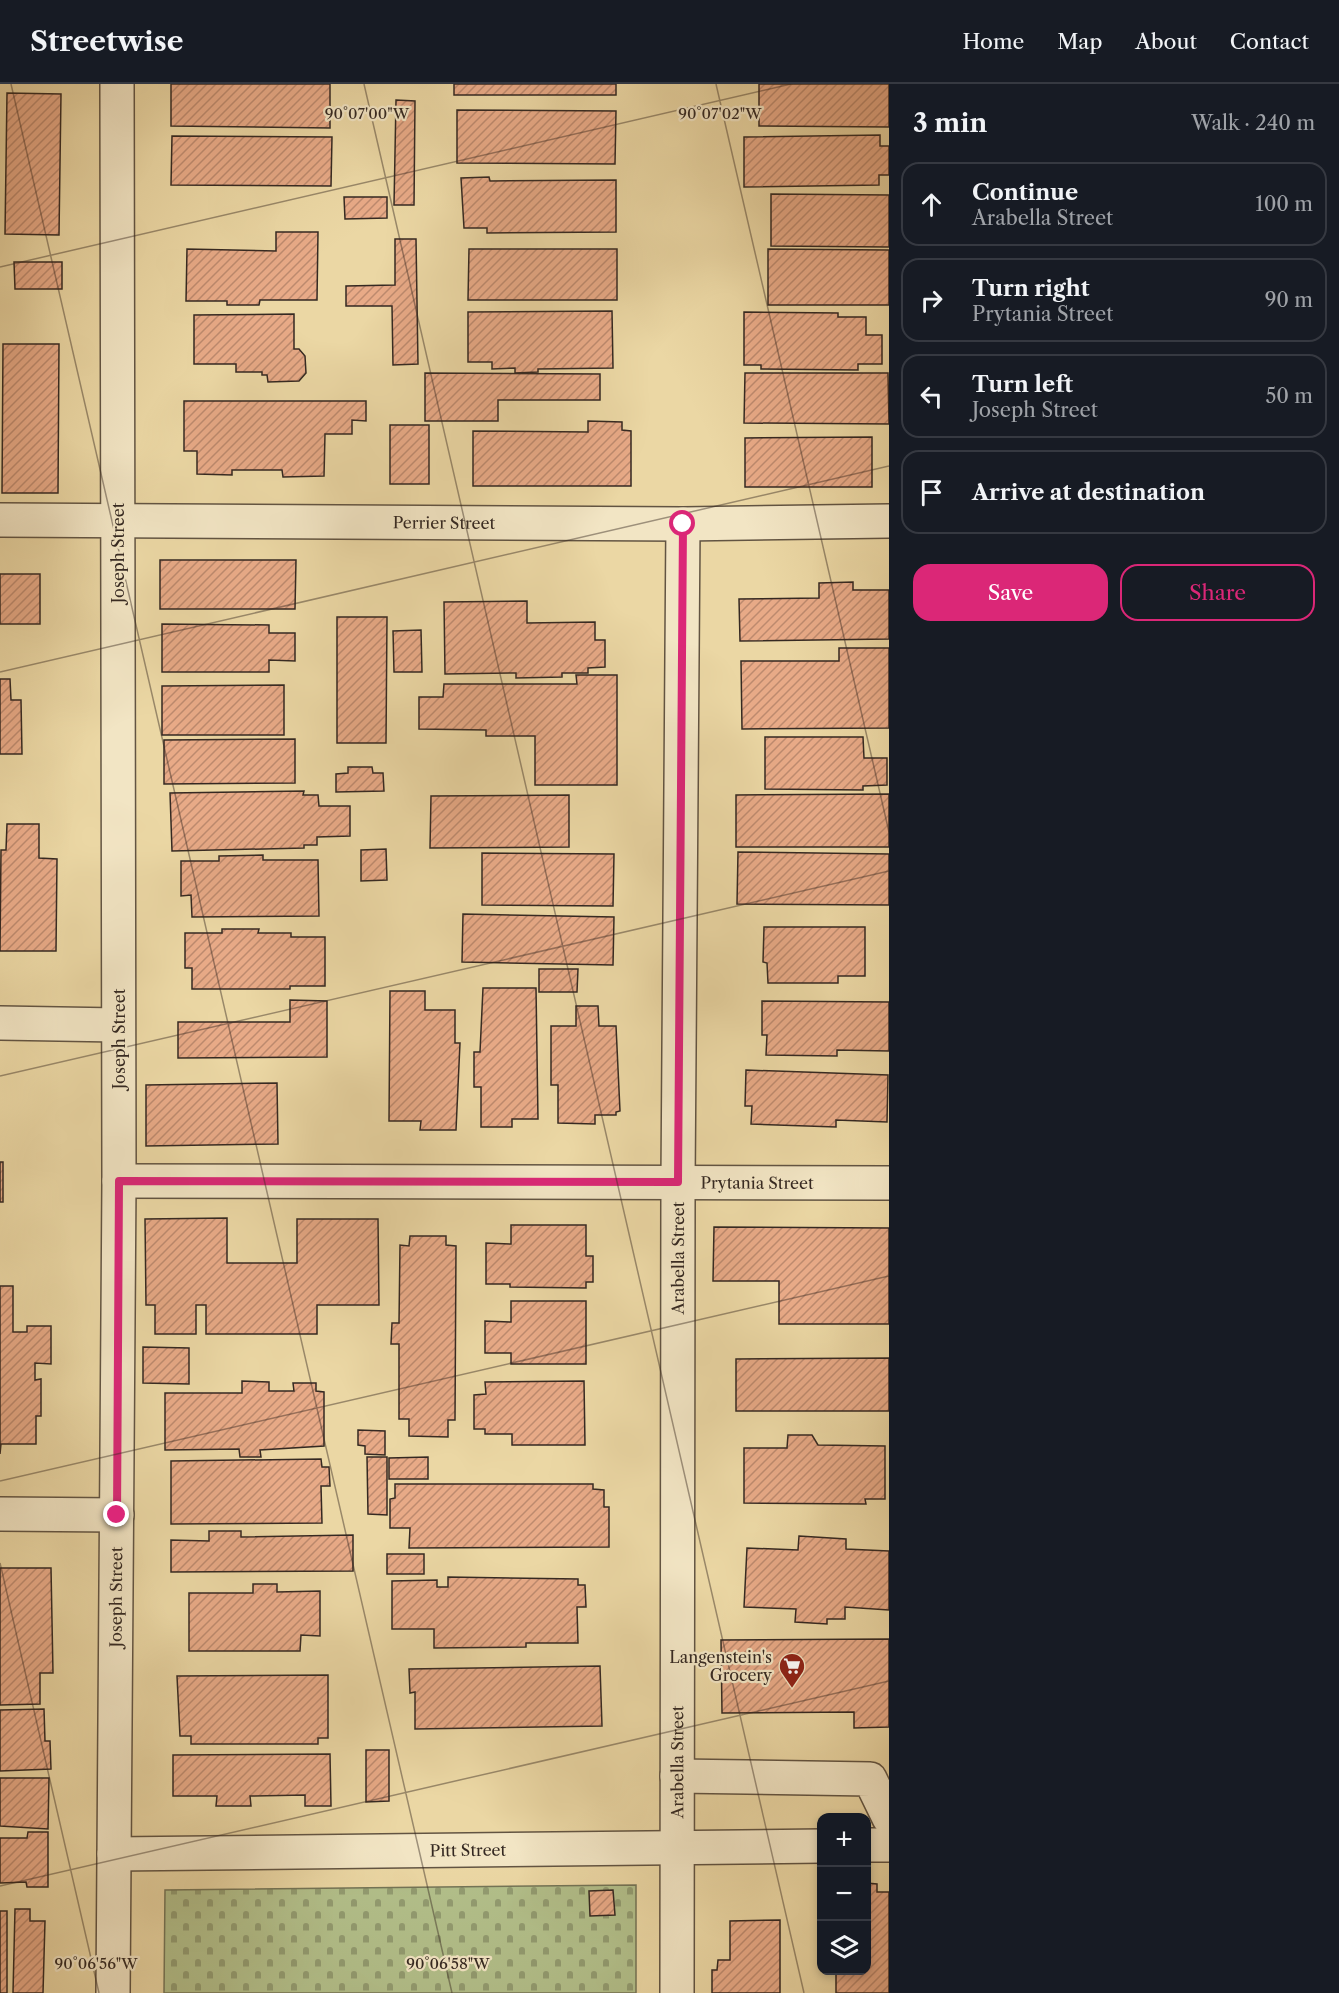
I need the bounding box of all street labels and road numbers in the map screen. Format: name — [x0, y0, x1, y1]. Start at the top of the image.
street label: Joseph Street — [108, 502, 128, 606]
street label: Perrier Street — [393, 512, 496, 533]
street label: Joseph Street — [109, 988, 129, 1092]
street label: Prytania Street — [700, 1173, 814, 1193]
street label: Arabella Street — [668, 1201, 688, 1316]
street label: Joseph Street — [106, 1546, 126, 1650]
street label: Arabella Street — [667, 1705, 687, 1820]
street label: Pitt Street — [430, 1840, 507, 1860]

